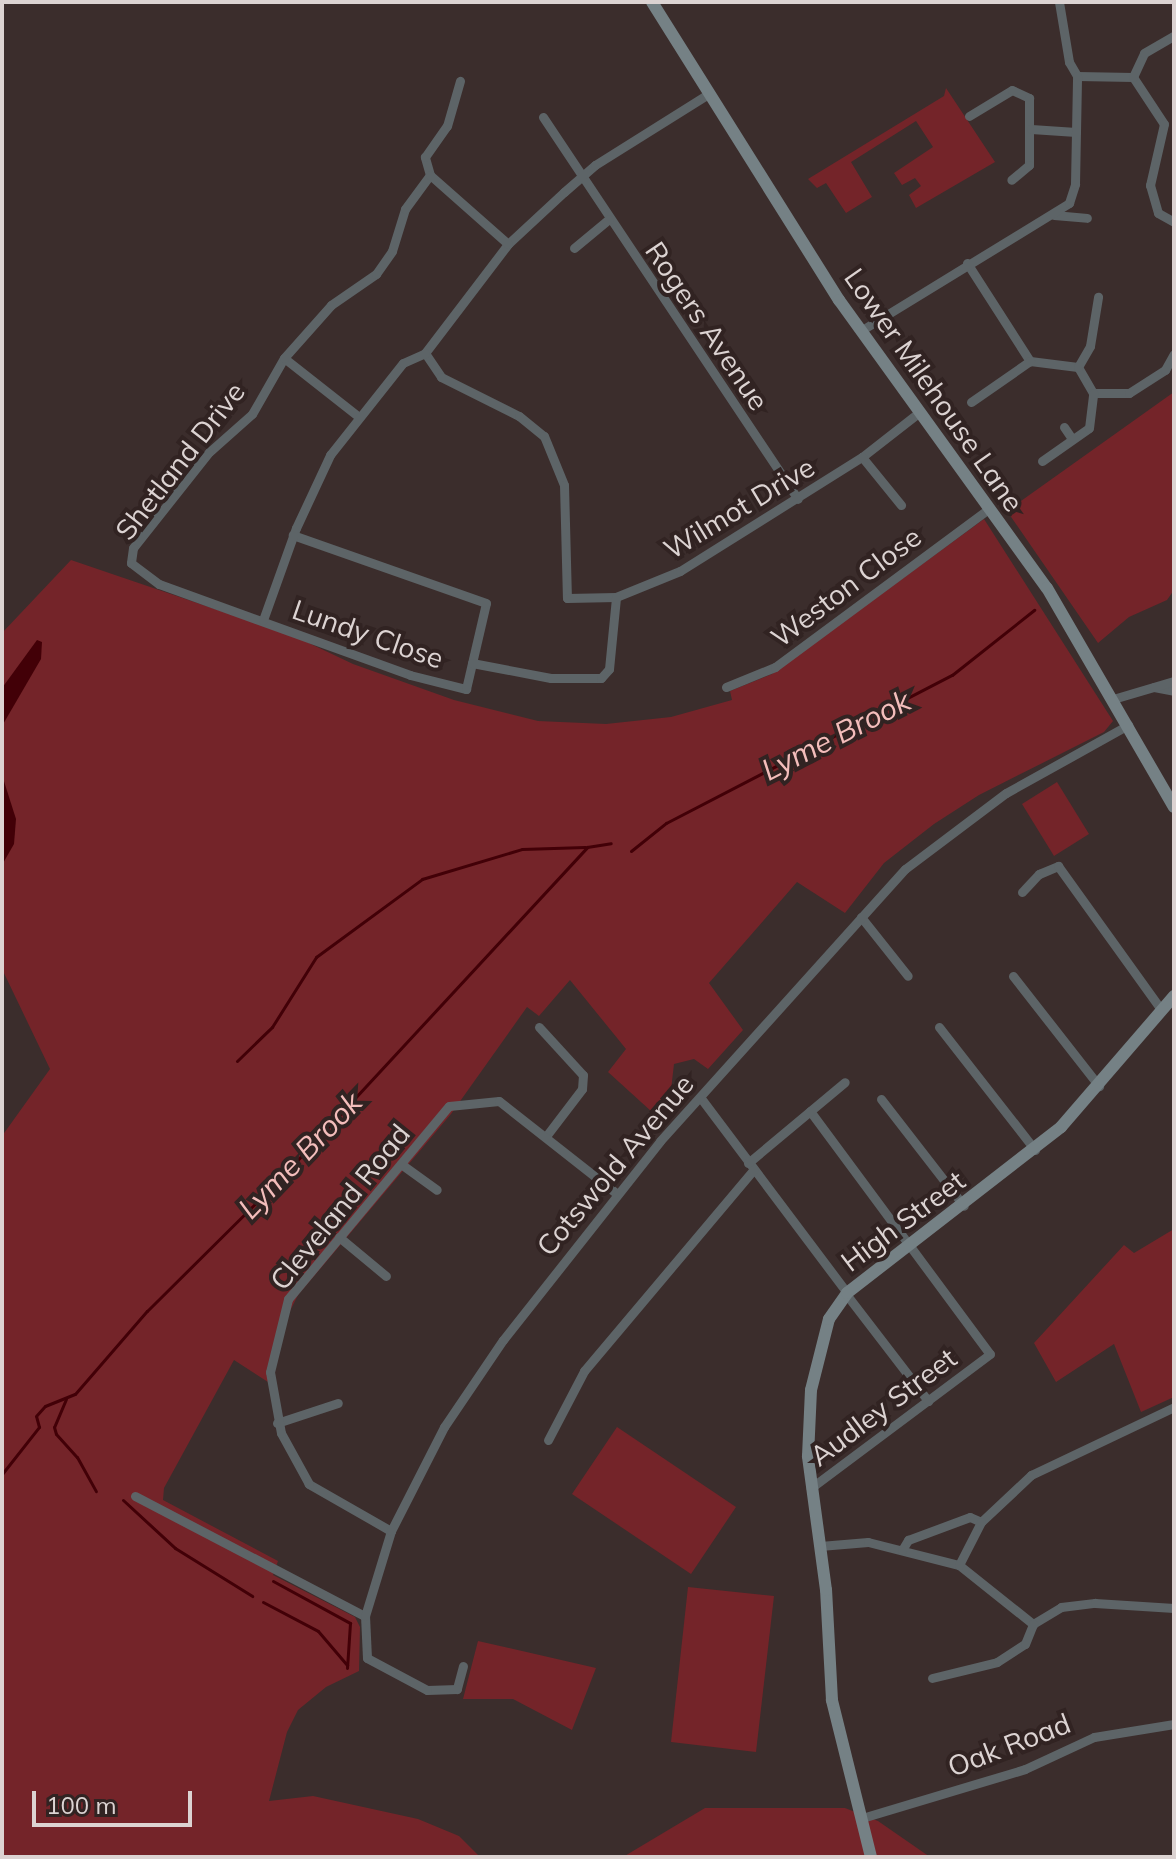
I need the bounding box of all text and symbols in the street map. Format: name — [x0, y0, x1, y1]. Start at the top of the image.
street label: Rogers Avenue — [638, 235, 776, 417]
street label: Lower Milehouse Lane — [837, 262, 1031, 518]
street label: Shetland Drive — [108, 376, 252, 546]
street label: Wilmot Drive — [658, 450, 820, 566]
street label: Weston Close — [765, 520, 927, 654]
street label: Lundy Close — [288, 592, 448, 676]
water label: Lyme Brook — [756, 682, 916, 788]
street label: Cotswold Avenue — [530, 1068, 700, 1262]
water label: Lyme Brook — [231, 1084, 369, 1226]
street label: Cleveland Road — [263, 1117, 417, 1297]
street label: High Street — [835, 1164, 971, 1278]
street label: Audley Street — [803, 1341, 963, 1473]
street label: Oak Road — [943, 1706, 1075, 1784]
scale bar — [36, 1775, 196, 1825]
text: 100 m — [46, 1790, 117, 1820]

